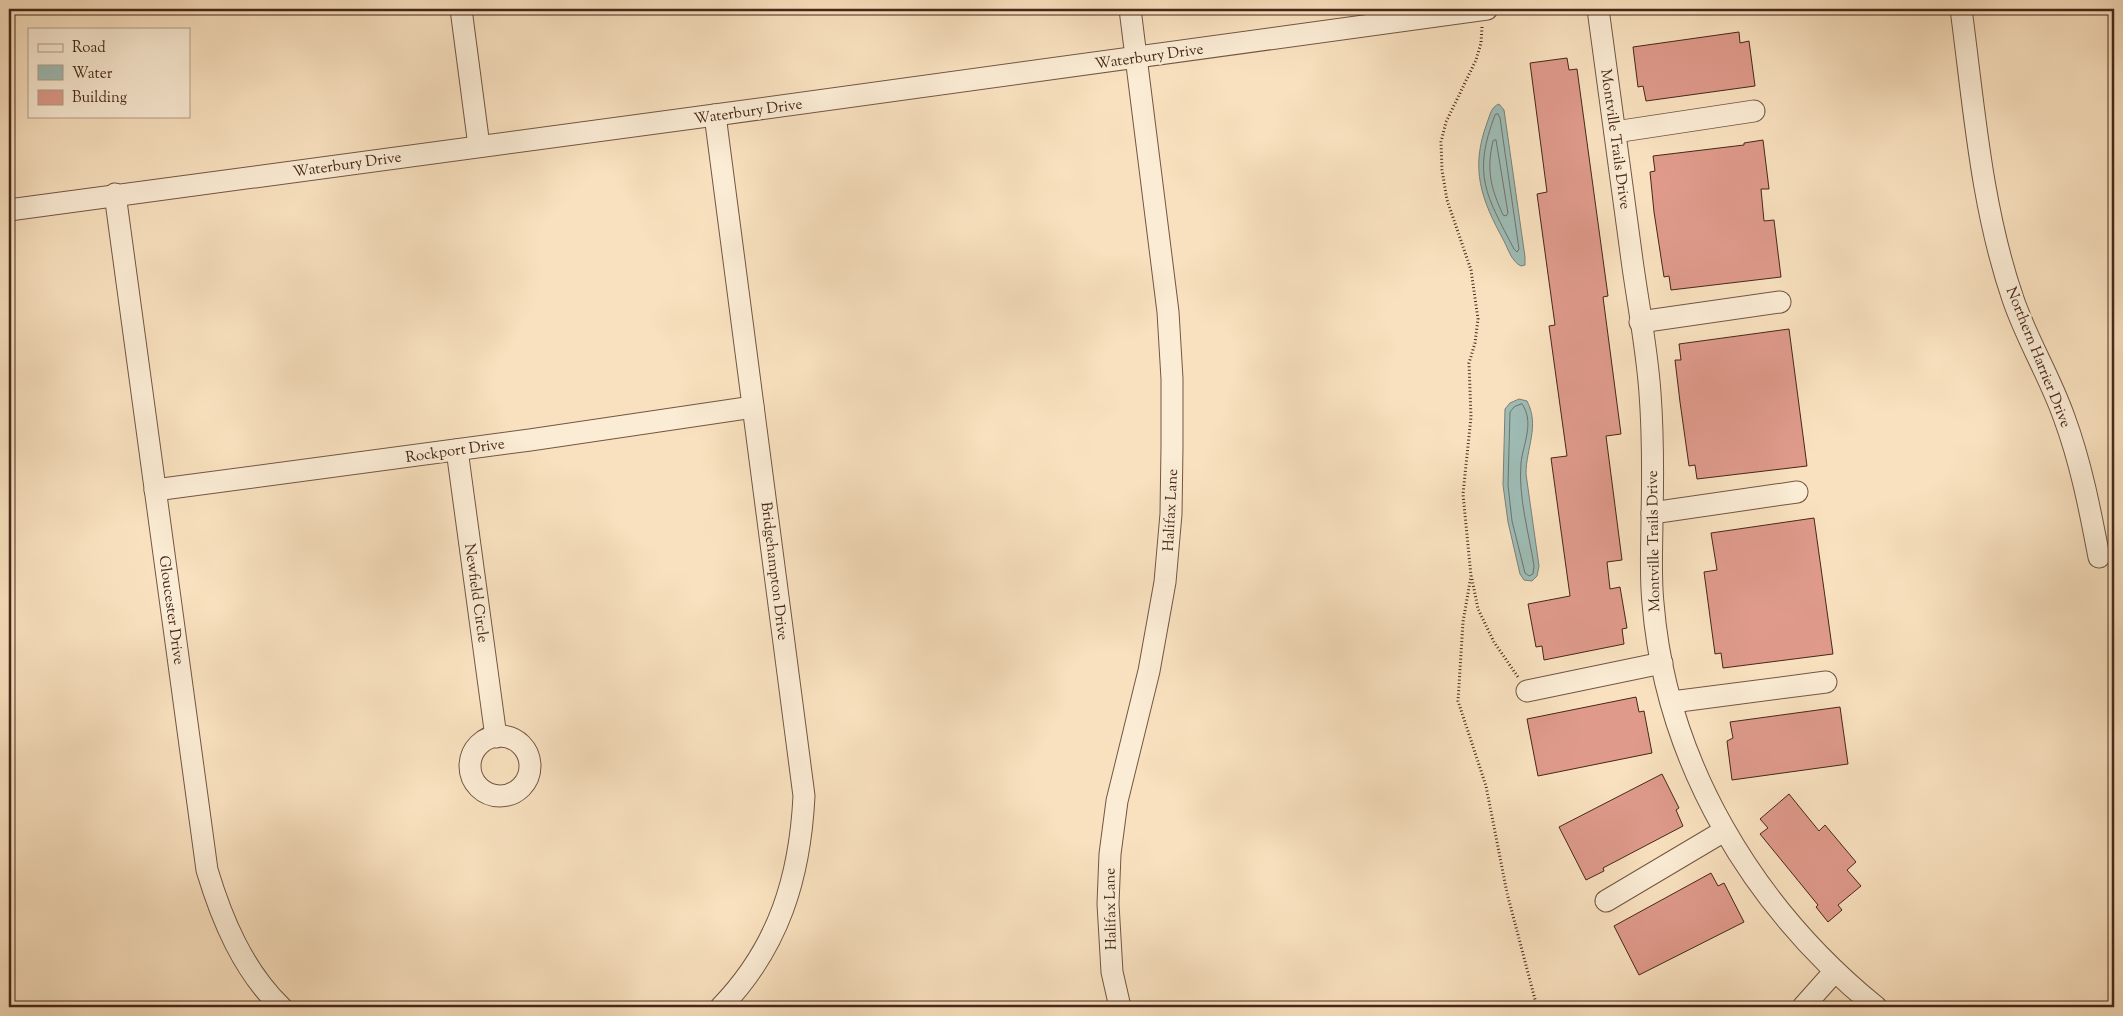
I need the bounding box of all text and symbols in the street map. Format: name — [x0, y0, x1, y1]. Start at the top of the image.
legend — [28, 28, 190, 118]
text: Road — [72, 38, 106, 59]
street label: Waterbury Drive — [1094, 39, 1205, 75]
text: Water — [72, 64, 113, 85]
street label: Montville Trails Drive — [1594, 68, 1635, 211]
text: Building — [72, 88, 127, 109]
street label: Waterbury Drive — [693, 94, 804, 130]
street label: Waterbury Drive — [292, 147, 403, 183]
street label: Northern Harrier Drive — [2000, 284, 2075, 431]
street label: Rockport Drive — [404, 434, 506, 469]
street label: Halifax Lane — [1159, 468, 1184, 552]
street label: Montville Trails Drive — [1643, 470, 1666, 612]
street label: Bridgehampton Drive — [755, 501, 792, 642]
street label: Newfield Circle — [458, 542, 493, 644]
street label: Gloucester Drive — [152, 554, 189, 666]
street label: Halifax Lane — [1100, 868, 1123, 950]

